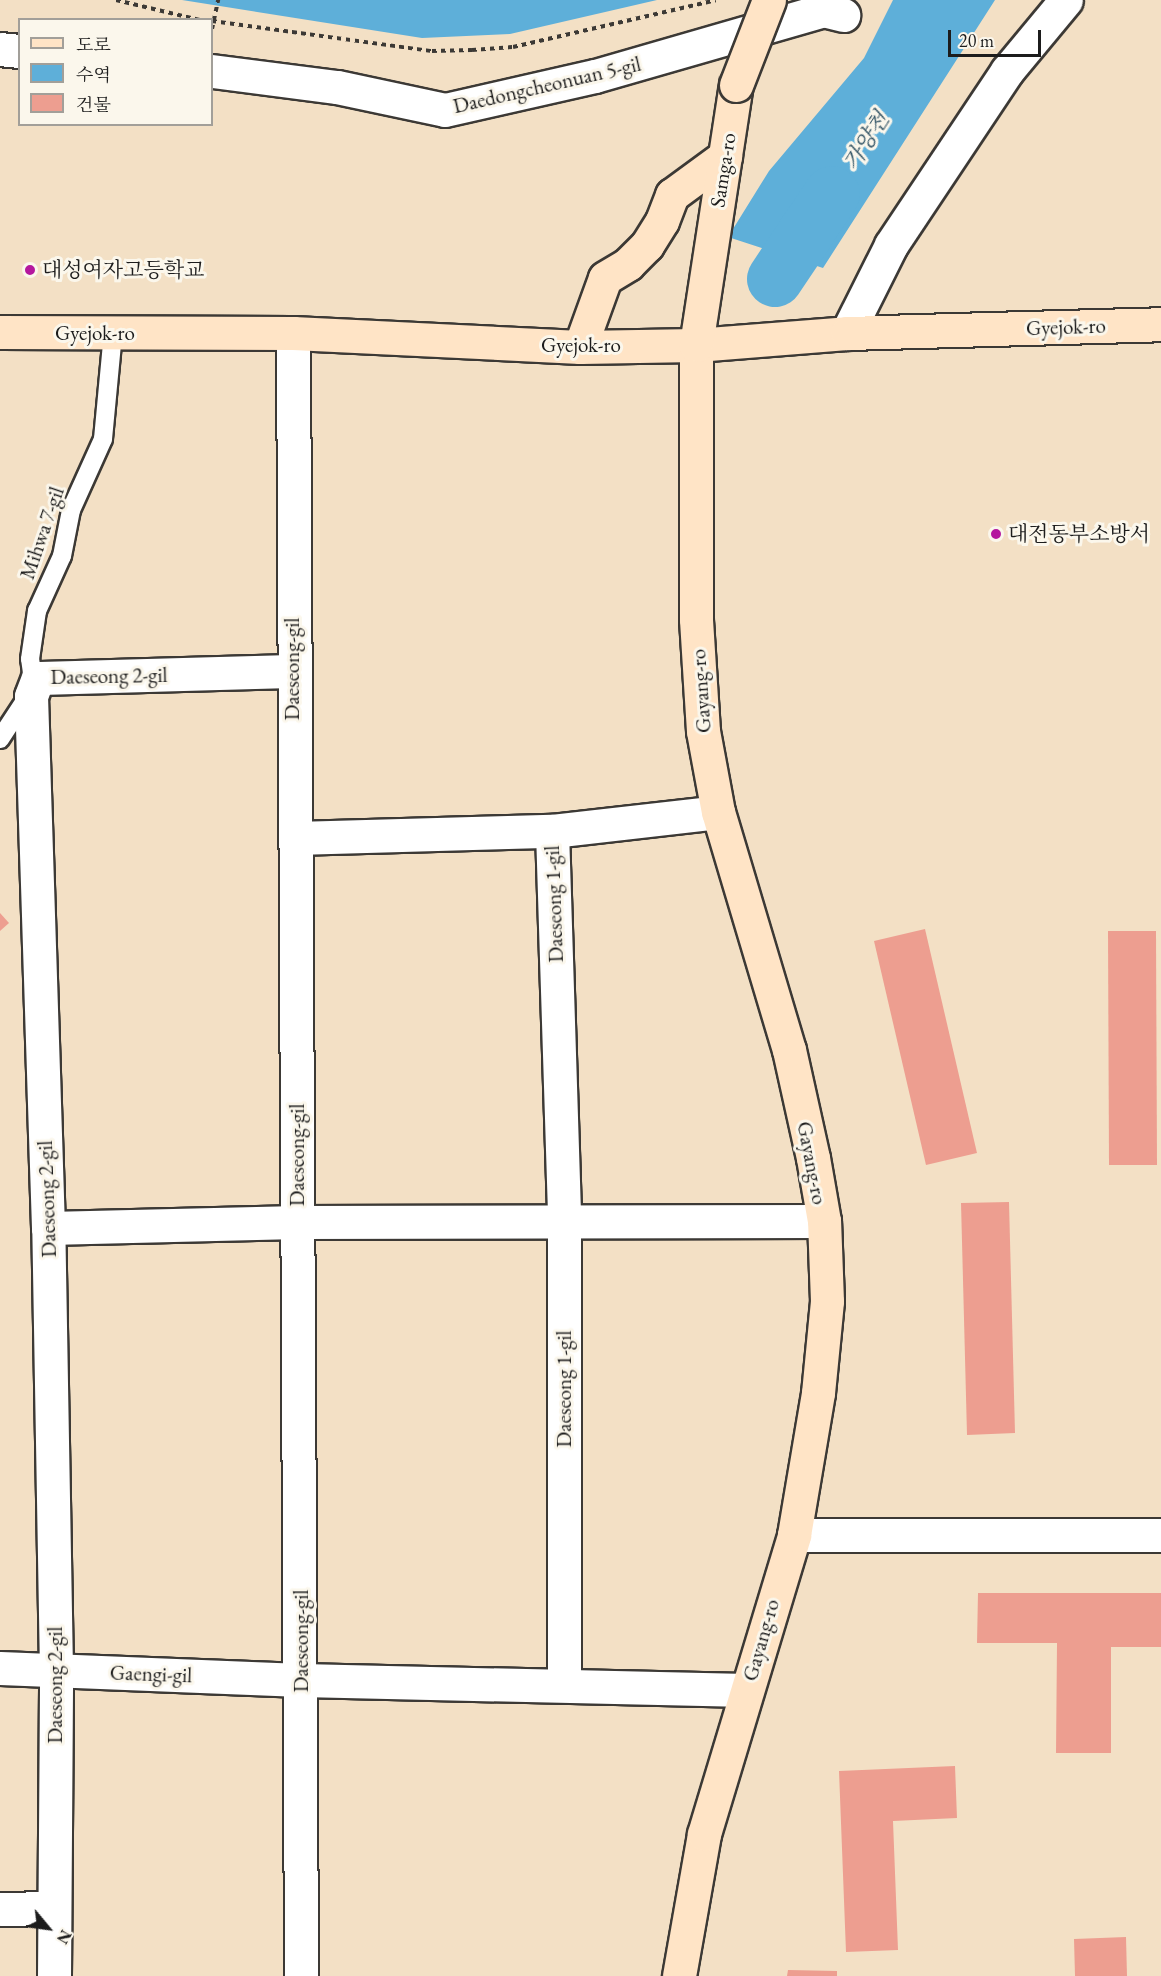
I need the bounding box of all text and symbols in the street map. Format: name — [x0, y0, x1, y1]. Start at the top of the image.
legend — [18, 18, 213, 126]
scale bar — [951, 18, 1044, 56]
text: 20 m — [959, 29, 994, 52]
text: 도로 — [76, 33, 111, 56]
street label: Daedongcheonuan 5-gil — [451, 51, 643, 119]
text: 수역 — [76, 63, 111, 86]
text: 건물 — [76, 93, 111, 116]
water label: 가양천 — [838, 107, 894, 175]
street label: Samga-ro — [705, 131, 741, 209]
place label: 대성여자고등학교 — [42, 257, 204, 283]
marker: 대성여자고등학교 — [23, 263, 37, 277]
street label: Gyejok-ro — [1026, 313, 1106, 341]
street label: Gyejok-ro — [55, 320, 135, 346]
street label: Gyejok-ro — [541, 332, 621, 358]
street label: Mihwa 7-gil — [14, 483, 70, 583]
place label: 대전동부소방서 — [1008, 521, 1150, 547]
marker: 대전동부소방서 — [989, 527, 1003, 541]
street label: Daeseong-gil — [279, 618, 305, 720]
street label: Gayang-ro — [685, 648, 717, 734]
street label: Daeseong 2-gil — [50, 662, 168, 690]
street label: Daeseong 1-gil — [539, 845, 569, 963]
street label: Daeseong-gil — [284, 1104, 310, 1206]
street label: Gayang-ro — [792, 1119, 832, 1207]
street label: Daeseong 2-gil — [32, 1140, 62, 1258]
street label: Daeseong 1-gil — [551, 1330, 577, 1448]
street label: Daeseong-gil — [288, 1590, 314, 1692]
street label: Gayang-ro — [737, 1596, 785, 1684]
street label: Daeseong 2-gil — [42, 1626, 68, 1744]
street label: Gaengi-gil — [109, 1660, 193, 1688]
north arrow — [18, 1898, 78, 1958]
text: N — [52, 1926, 77, 1948]

